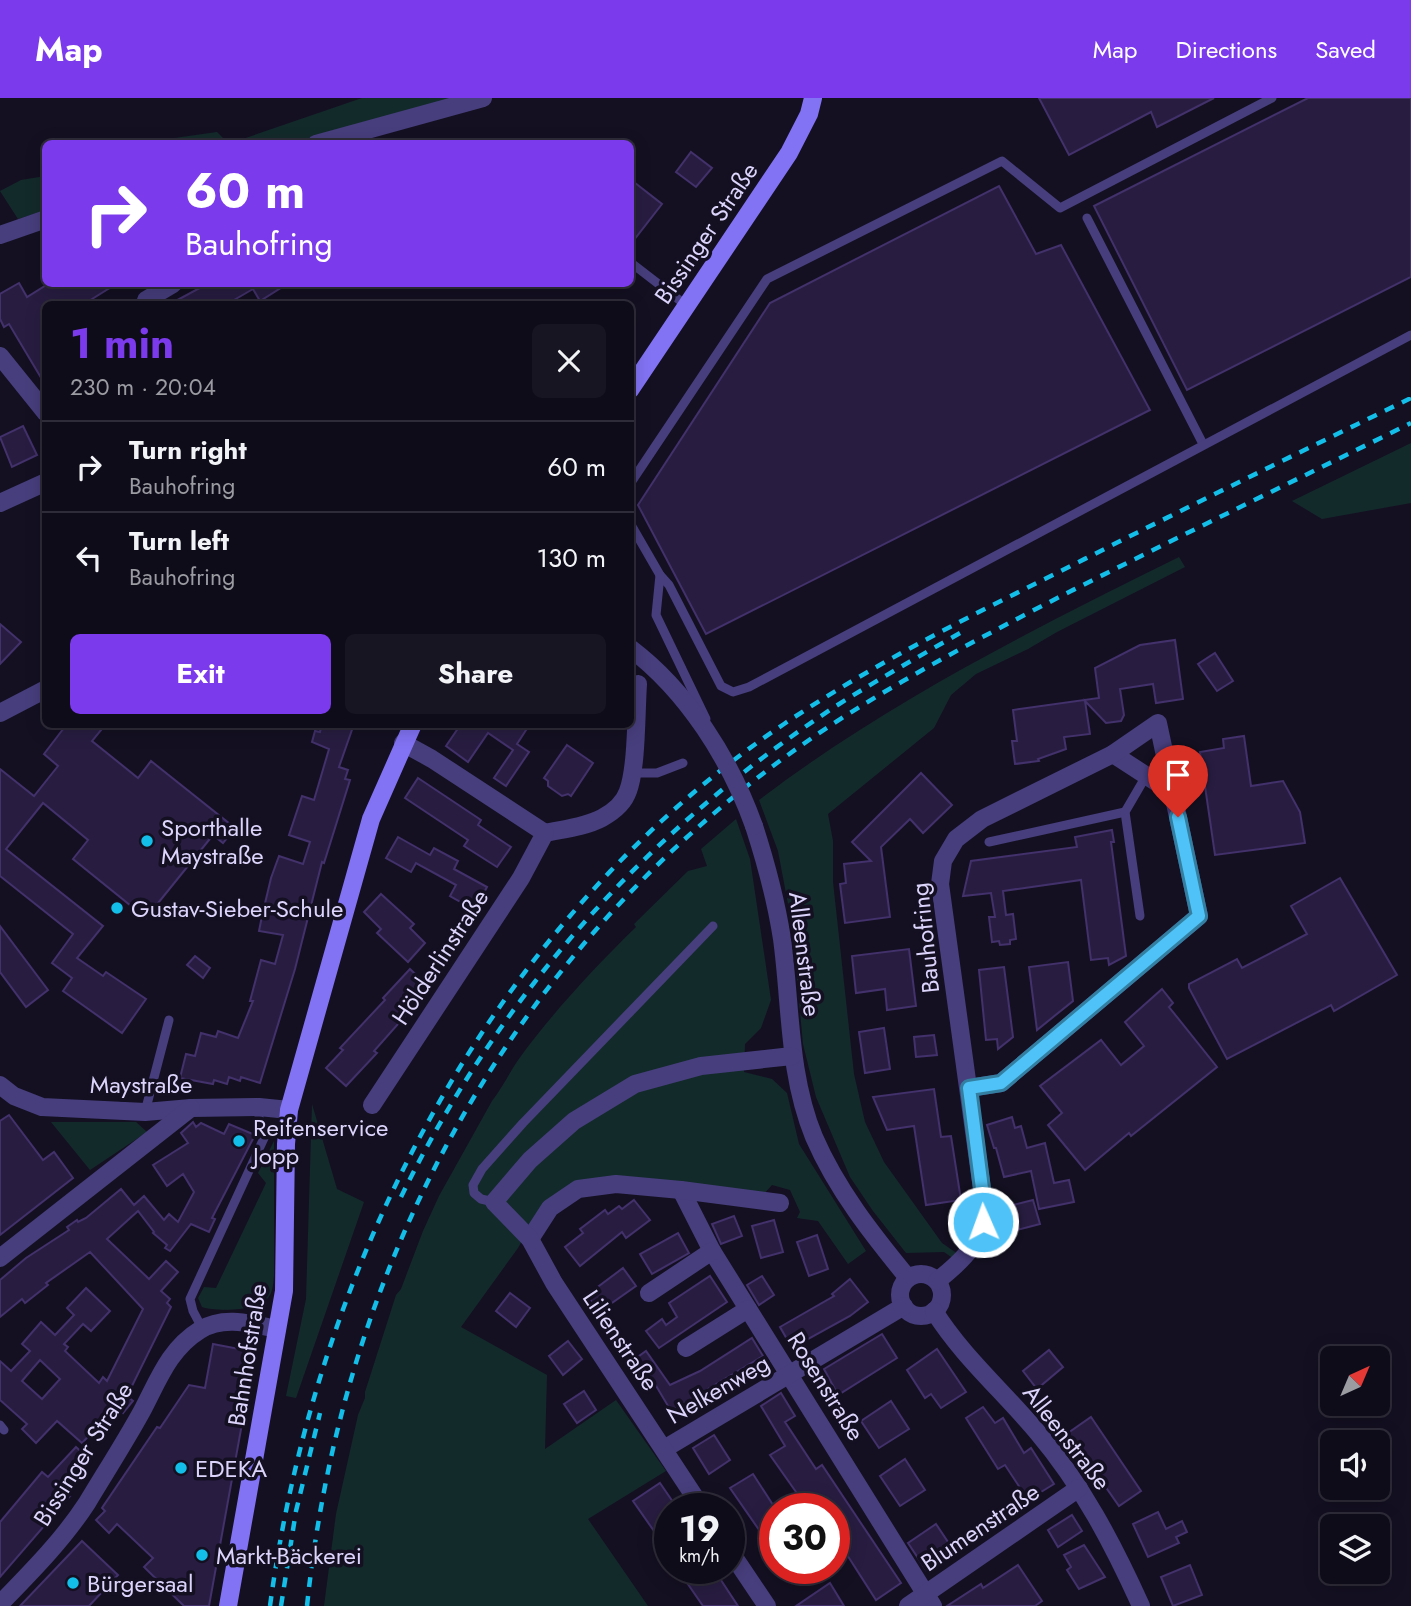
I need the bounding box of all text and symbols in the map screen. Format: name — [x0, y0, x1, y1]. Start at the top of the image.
text: Map — [35, 26, 103, 73]
text: Map — [1093, 32, 1138, 67]
text: Directions — [1176, 32, 1277, 67]
text: Saved — [1315, 32, 1376, 67]
street label: Bissinger Straße — [646, 155, 766, 311]
text: 60 m — [185, 156, 305, 226]
icon: right — [70, 168, 161, 259]
text: Bauhofring — [185, 221, 333, 267]
text: 1 min — [70, 313, 174, 374]
button: close — [532, 324, 606, 398]
text: 230 m · 20:04 — [70, 370, 216, 404]
text: Turn right — [129, 431, 247, 469]
icon: right — [70, 448, 108, 486]
text: 60 m — [547, 448, 606, 486]
text: Bauhofring — [129, 469, 235, 503]
text: Turn left — [129, 522, 229, 560]
icon: left — [70, 539, 108, 577]
text: 130 m — [536, 539, 606, 577]
text: Bauhofring — [129, 560, 235, 594]
button: Exit — [70, 634, 331, 714]
button: Share — [345, 634, 606, 714]
pin — [1148, 745, 1208, 817]
icon: arrive — [1159, 756, 1197, 794]
place label: Sporthalle Maystraße — [161, 810, 264, 873]
marker: Sporthalle Maystraße — [139, 833, 155, 849]
street label: Bauhofring — [902, 881, 948, 995]
street label: Hölderlinstraße — [383, 882, 497, 1032]
street label: Alleenstraße — [780, 890, 830, 1018]
place label: Gustav-Sieber-Schule — [131, 891, 343, 926]
marker: Gustav-Sieber-Schule — [109, 900, 125, 916]
street label: Maystraße — [90, 1067, 192, 1102]
place label: Reifenservice Jopp — [250, 1110, 388, 1173]
marker: Reifenservice Jopp — [231, 1133, 247, 1149]
position arrow — [946, 1185, 1020, 1259]
street label: Bahnhofstraße — [218, 1281, 276, 1429]
street label: Lilienstraße — [574, 1283, 668, 1397]
street label: Rosenstraße — [779, 1325, 873, 1447]
street label: Nelkenweg — [660, 1345, 776, 1433]
north arrow — [1320, 1346, 1390, 1416]
map controls — [1320, 1346, 1390, 1584]
street label: Bissinger Straße — [25, 1375, 141, 1533]
street label: Alleenstraße — [1015, 1377, 1119, 1497]
button: sound — [1320, 1430, 1390, 1500]
place label: EDEKA — [195, 1451, 267, 1486]
marker: EDEKA — [173, 1460, 189, 1476]
street label: Blumenstraße — [914, 1474, 1046, 1580]
speed limit sign: 30 — [759, 1493, 850, 1584]
text: 19 — [679, 1504, 720, 1554]
button: layers — [1320, 1514, 1390, 1584]
place label: Markt-Bäckerei — [216, 1538, 362, 1573]
text: km/h — [679, 1543, 720, 1569]
marker: Markt-Bäckerei — [194, 1547, 210, 1563]
place label: Bürgersaal — [87, 1566, 193, 1601]
marker: Bürgersaal — [65, 1575, 81, 1591]

